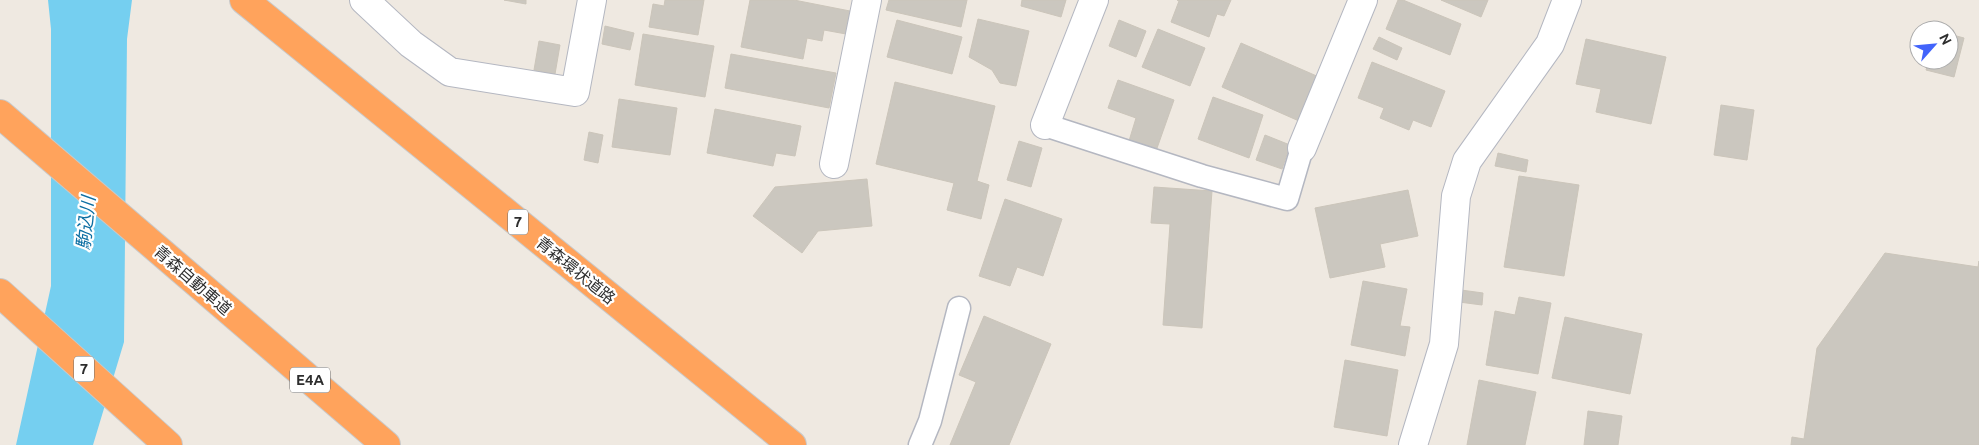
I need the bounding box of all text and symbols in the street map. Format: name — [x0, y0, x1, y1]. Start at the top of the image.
north arrow — [1909, 20, 1959, 70]
text: N — [1936, 31, 1955, 47]
water label: 駒込川 — [72, 193, 98, 251]
road number: 7 — [508, 210, 528, 234]
street label: 青森環状道路 — [533, 233, 619, 307]
street label: 青森自動車道 — [151, 242, 235, 318]
road number: 7 — [74, 356, 94, 382]
road number: E4A — [290, 368, 330, 392]

